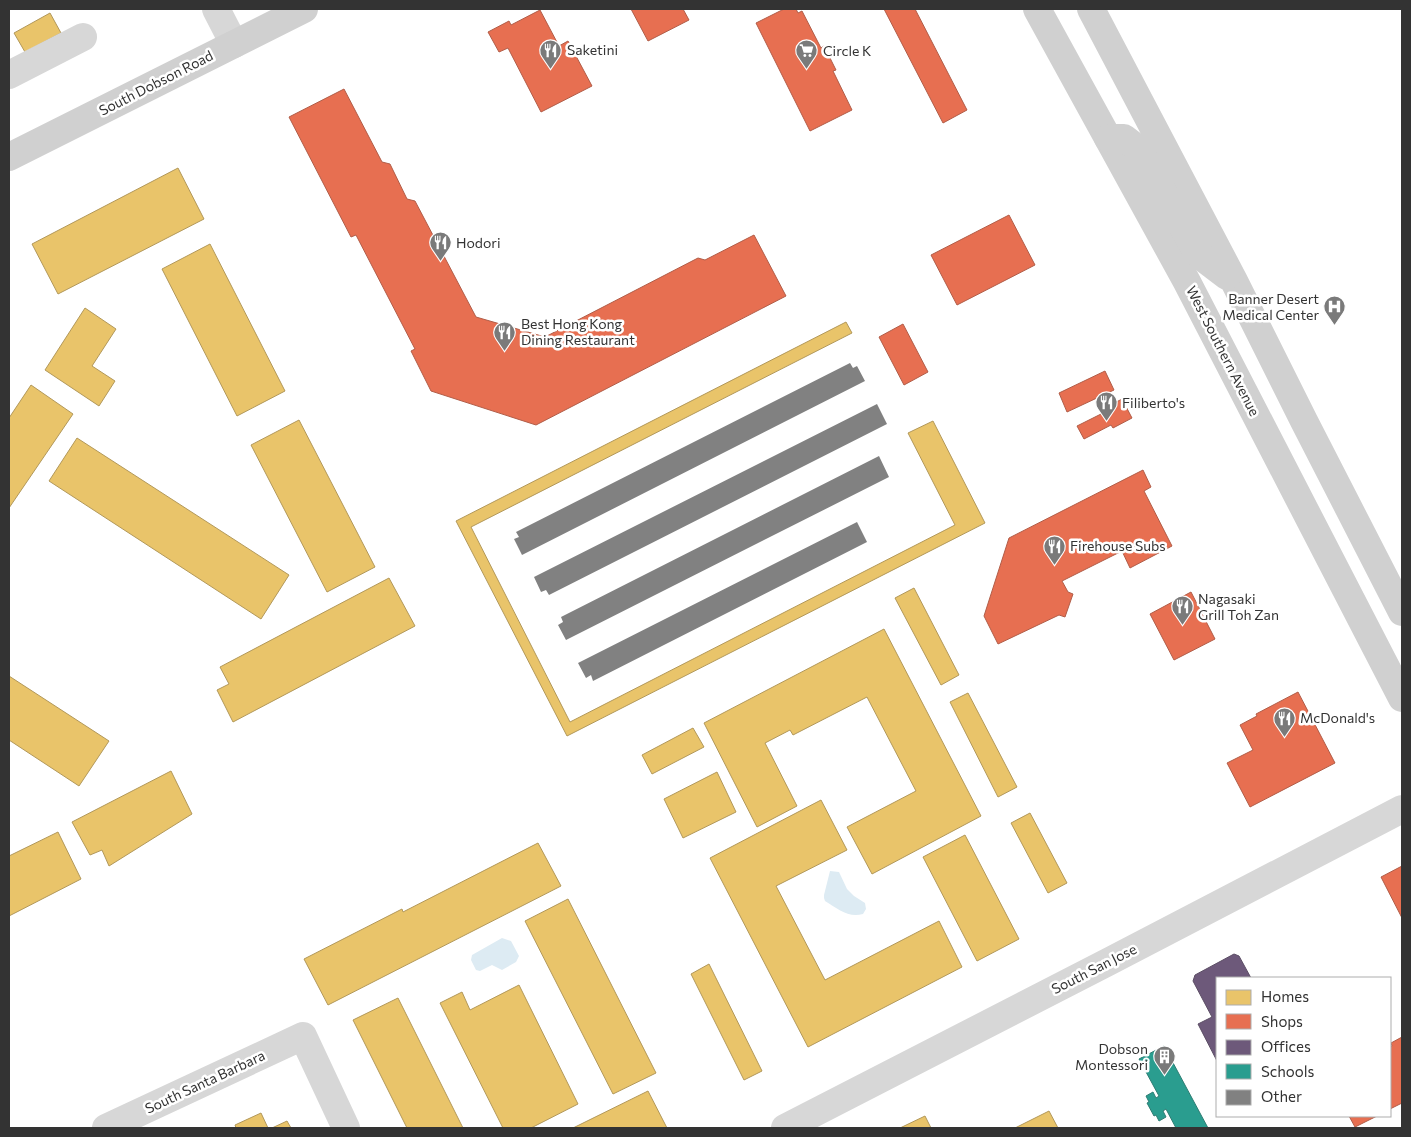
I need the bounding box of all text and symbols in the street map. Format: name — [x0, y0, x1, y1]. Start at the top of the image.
restaurant icon: Saketini — [539, 38, 563, 69]
supermarket icon: Circle K — [795, 39, 819, 70]
place label: Saketini — [567, 41, 618, 58]
place label: Circle K — [823, 42, 871, 59]
street label: South Dobson Road — [96, 46, 216, 119]
restaurant icon: Hodori — [428, 231, 452, 262]
place label: Hodori — [456, 234, 501, 251]
street label: West Southern Avenue — [1183, 283, 1264, 419]
place label: Banner Desert Medical Center — [1222, 290, 1319, 323]
hospital icon: Banner Desert Medical Center — [1323, 295, 1347, 326]
place label: Best Hong Kong Dining Restaurant — [521, 315, 635, 348]
restaurant icon: Best Hong Kong Dining Restaurant — [493, 320, 517, 351]
restaurant icon: Filiberto's — [1094, 391, 1118, 422]
place label: Filiberto's — [1122, 394, 1185, 411]
restaurant icon: Firehouse Subs — [1042, 534, 1066, 565]
place label: Firehouse Subs — [1070, 537, 1166, 554]
place label: Nagasaki Grill Toh Zan — [1198, 590, 1279, 623]
restaurant icon: Nagasaki Grill Toh Zan — [1170, 595, 1194, 626]
restaurant icon: McDonald's — [1272, 706, 1296, 737]
place label: McDonald's — [1300, 709, 1375, 726]
street label: South San Jose — [1048, 940, 1139, 997]
legend — [1216, 977, 1391, 1117]
text: Homes — [1261, 987, 1309, 1005]
text: Shops — [1261, 1012, 1303, 1030]
text: Offices — [1261, 1037, 1311, 1055]
place label: Dobson Montessori — [1075, 1040, 1148, 1073]
building icon: Dobson Montessori — [1152, 1045, 1176, 1076]
street label: South Santa Barbara — [142, 1046, 268, 1117]
text: Schools — [1261, 1062, 1315, 1080]
text: Other — [1261, 1087, 1302, 1105]

